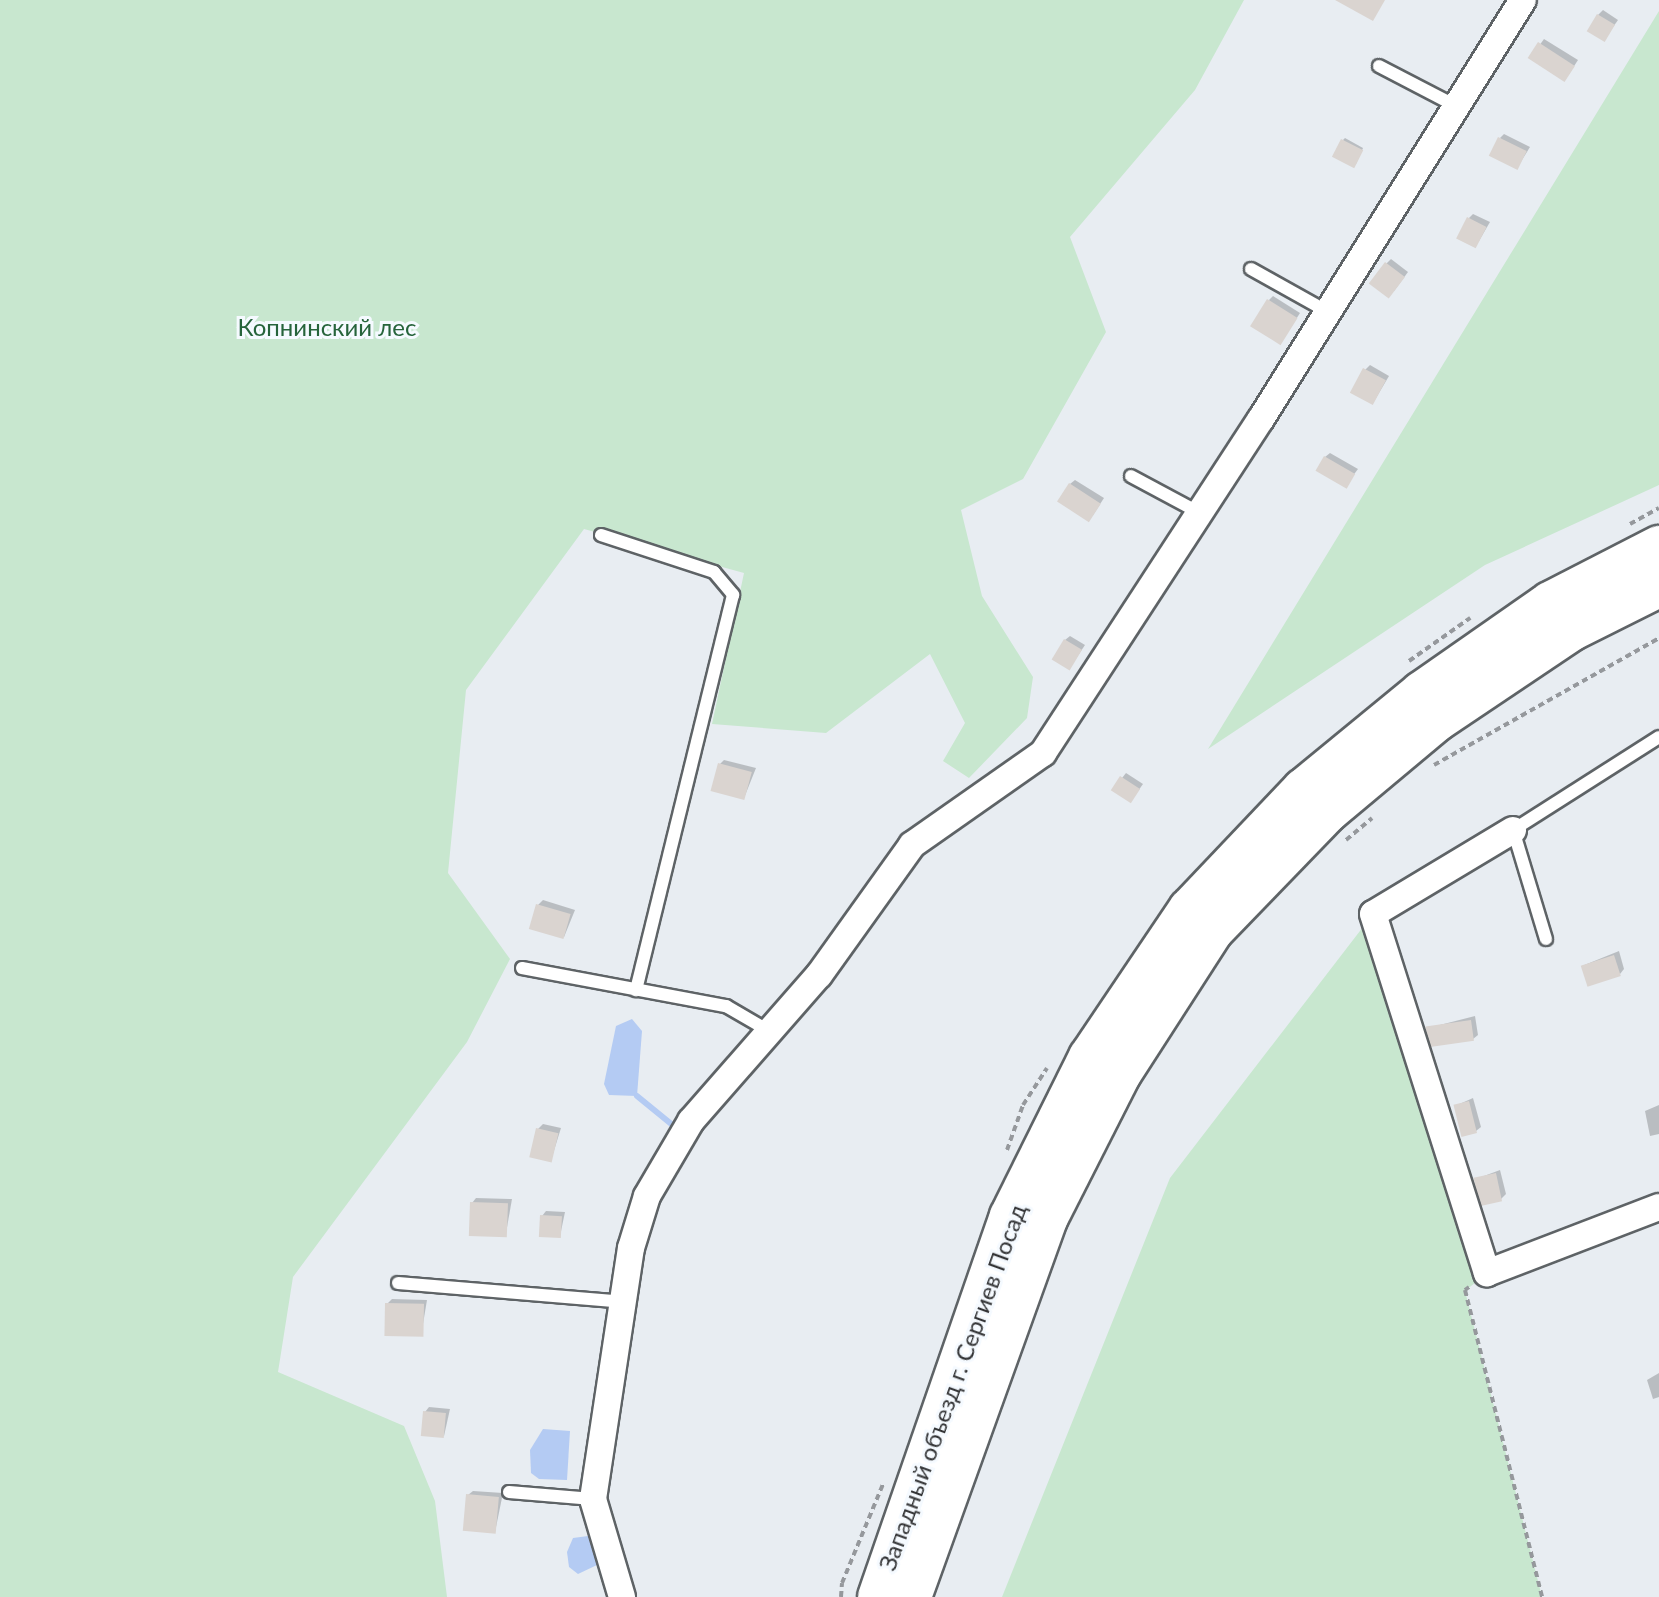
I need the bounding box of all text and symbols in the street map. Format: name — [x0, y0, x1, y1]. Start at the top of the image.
park label: Копнинский лес — [238, 313, 416, 341]
street label: Западный объезд г. Сергиев Посад — [872, 1200, 1032, 1574]

